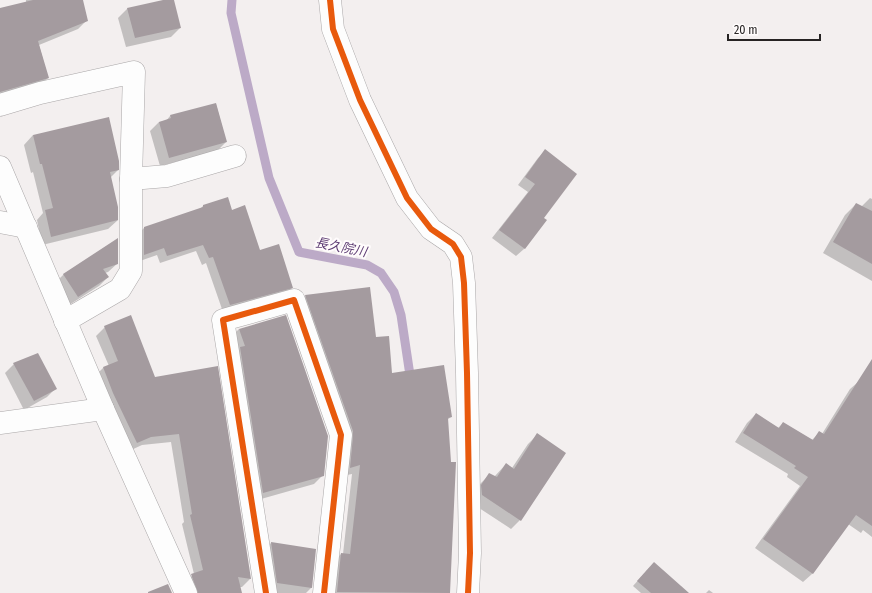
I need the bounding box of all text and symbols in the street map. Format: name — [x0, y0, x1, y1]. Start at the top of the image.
scale bar — [728, 16, 820, 42]
text: 20 m — [734, 23, 758, 37]
water label: 長久院川 — [314, 235, 370, 260]

